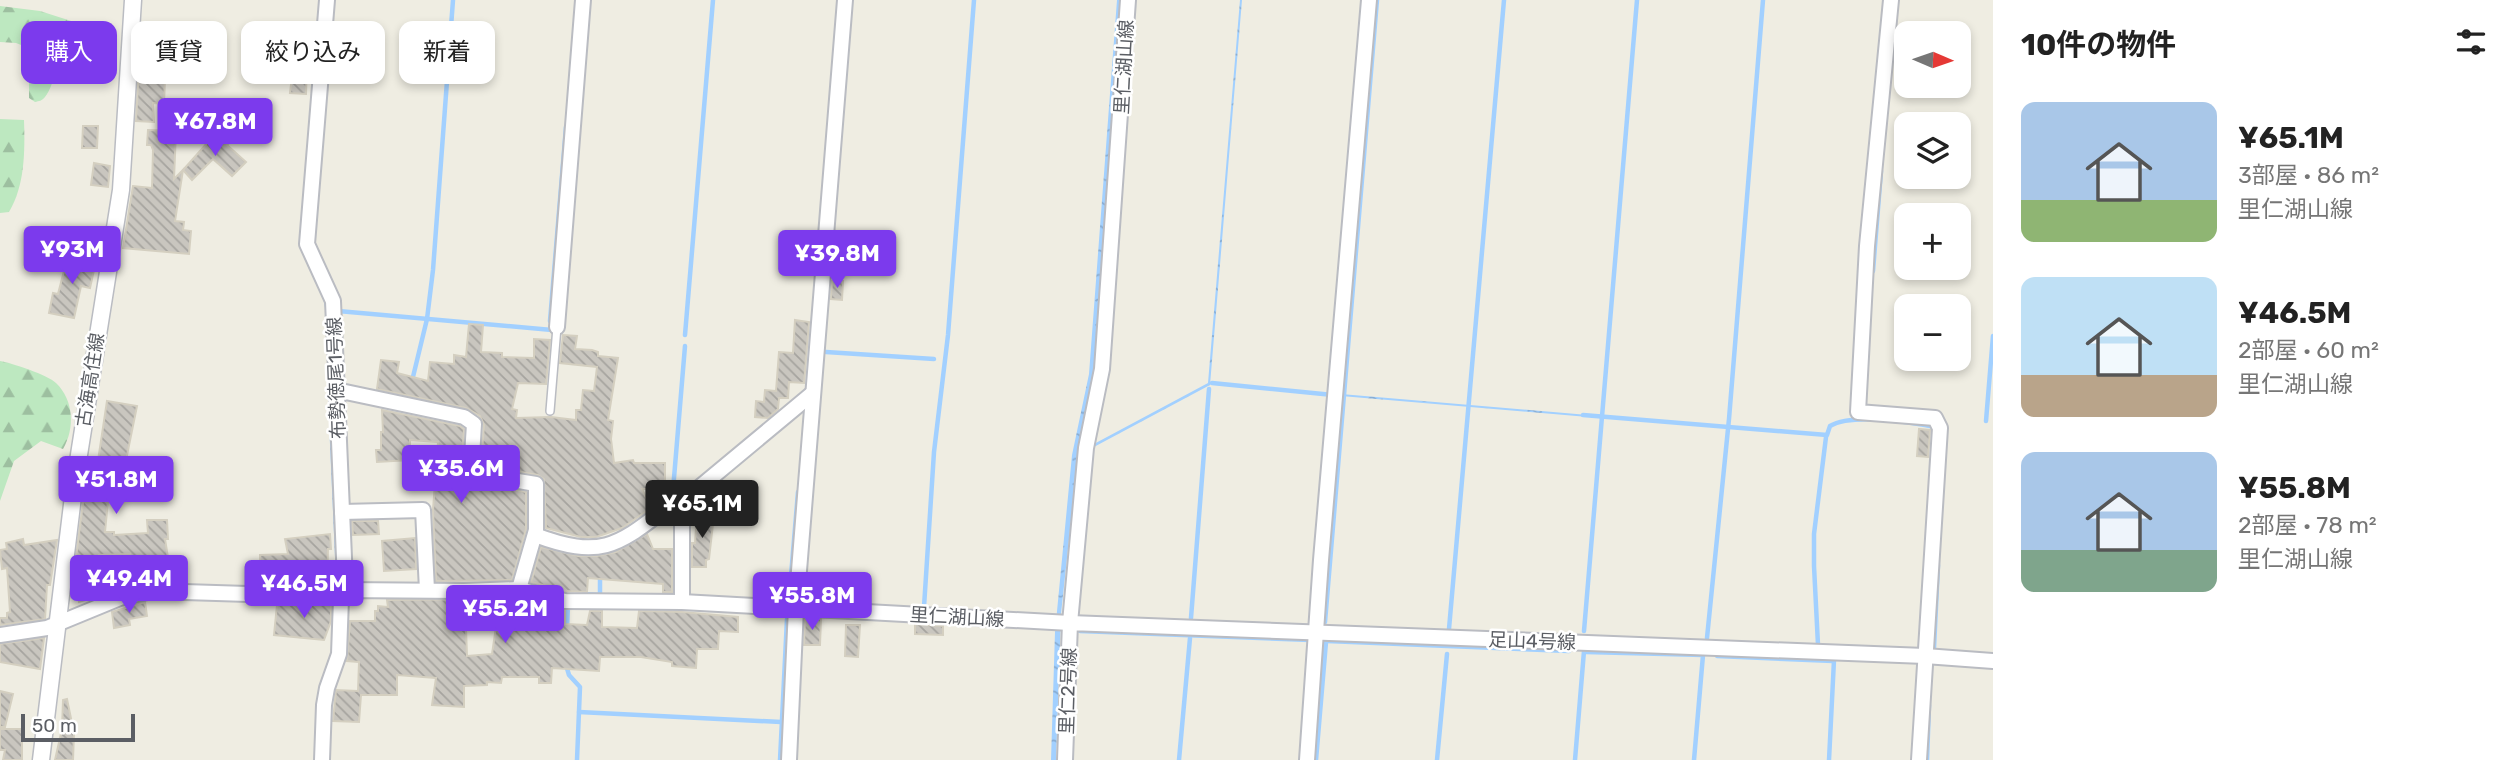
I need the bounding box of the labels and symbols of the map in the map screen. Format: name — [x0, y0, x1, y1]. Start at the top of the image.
street label: 里仁湖山線 — [1110, 19, 1138, 115]
north arrow — [1894, 21, 1970, 98]
pin: ¥67.8M — [158, 99, 272, 158]
pin: ¥93M — [31, 226, 113, 286]
pin: ¥39.8M — [780, 230, 894, 290]
street label: 布勢徳尾1号線 — [322, 317, 350, 439]
street label: 古海高住線 — [71, 331, 109, 429]
pin: ¥35.6M — [404, 446, 518, 505]
pin: ¥51.8M — [59, 456, 173, 516]
pin: ¥65.1M — [645, 480, 759, 540]
pin: ¥49.4M — [72, 556, 186, 615]
pin: ¥46.5M — [247, 560, 361, 620]
pin: ¥55.8M — [755, 572, 869, 632]
pin: ¥55.2M — [448, 586, 562, 645]
street label: 里仁湖山線 — [909, 603, 1005, 631]
street label: 足山4号線 — [1488, 628, 1576, 654]
street label: 里仁2号線 — [1055, 647, 1081, 735]
scale bar — [21, 711, 135, 743]

